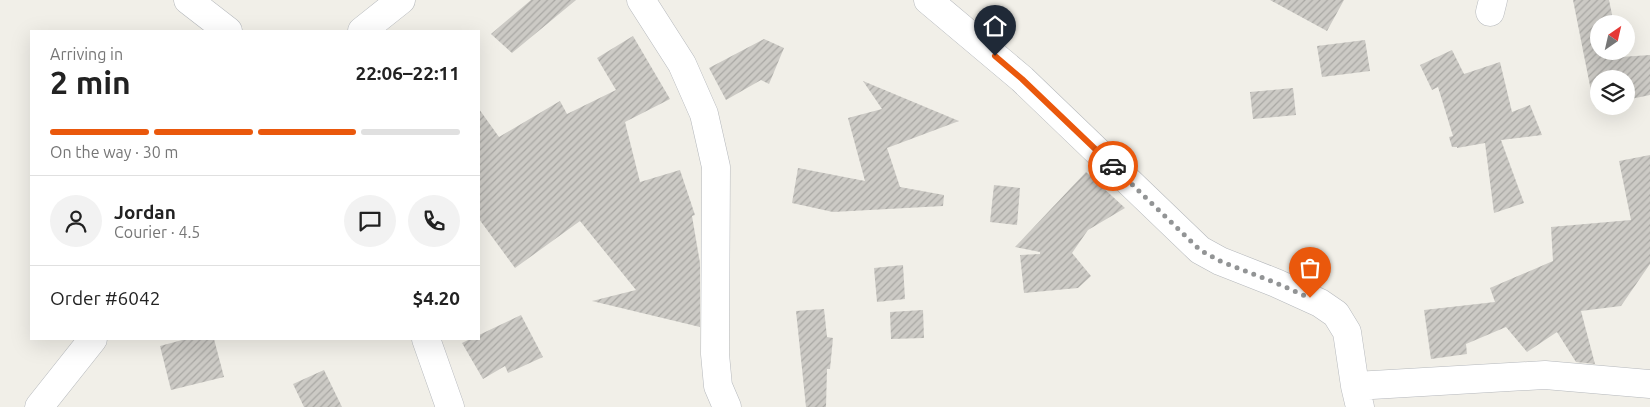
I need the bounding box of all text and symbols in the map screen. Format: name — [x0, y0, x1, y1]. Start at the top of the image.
pin — [974, 5, 1016, 56]
icon: home — [981, 12, 1009, 40]
north arrow — [1590, 15, 1635, 60]
map controls — [1590, 15, 1635, 115]
text: Arriving in — [50, 45, 123, 63]
text: 22:06–22:11 — [355, 62, 460, 84]
text: 2 min — [50, 64, 131, 100]
button: layers — [1590, 70, 1635, 115]
courier — [1088, 141, 1138, 191]
text: On the way · 30 m — [50, 143, 178, 161]
icon: car — [1099, 152, 1127, 180]
button: person — [50, 195, 102, 247]
button: chat — [344, 195, 396, 247]
button: phone — [408, 195, 460, 247]
text: Jordan — [114, 201, 176, 223]
text: Courier · 4.5 — [114, 223, 200, 241]
pin — [1289, 247, 1331, 298]
icon: bag — [1296, 254, 1324, 282]
text: Order #6042 — [50, 287, 160, 309]
text: $4.20 — [412, 287, 460, 309]

